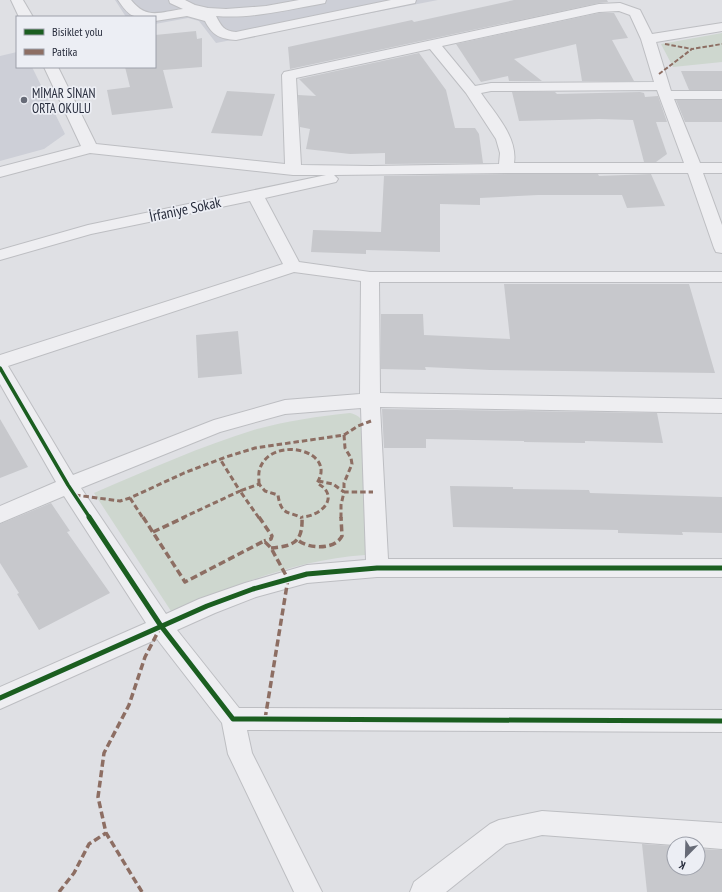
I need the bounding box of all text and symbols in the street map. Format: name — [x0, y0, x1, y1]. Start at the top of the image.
legend — [16, 16, 156, 68]
text: Bisiklet yolu — [52, 24, 103, 39]
text: Patika — [52, 44, 77, 59]
place label: MİMAR SİNAN ORTA OKULU — [32, 85, 95, 117]
marker: MİMAR SİNAN ORTA OKULU — [19, 95, 29, 105]
street label: İrfaniye Sokak — [147, 192, 223, 226]
north arrow — [666, 836, 706, 876]
text: K — [676, 858, 687, 873]

